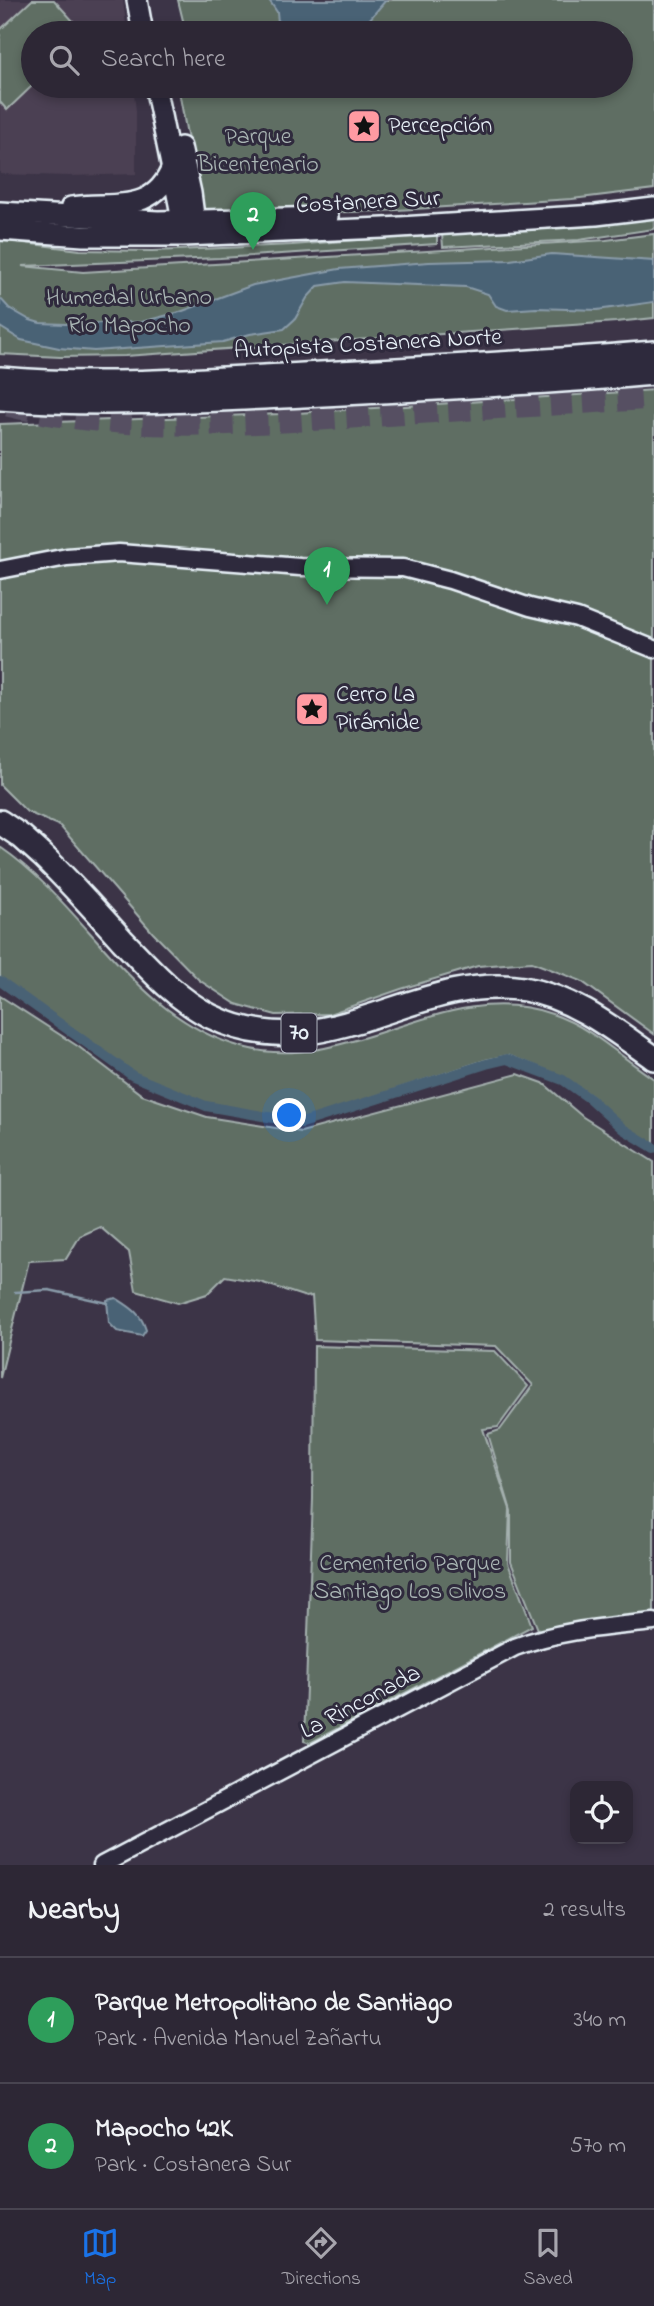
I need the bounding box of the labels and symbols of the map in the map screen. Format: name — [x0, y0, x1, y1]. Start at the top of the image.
place icon: Percepción — [345, 107, 383, 145]
place label: Percepción — [388, 109, 492, 144]
park label: Parque Bicentenario — [196, 120, 319, 183]
street label: Costanera Sur — [295, 182, 442, 224]
pin: 2 — [230, 192, 276, 250]
park label: Humedal Urbano Río Mapocho — [46, 281, 212, 344]
street label: Autopista Costanera Norte — [233, 320, 503, 370]
pin: 1 — [304, 547, 350, 605]
place label: Cerro La Pirámide — [336, 678, 420, 741]
place icon: Cerro La Pirámide — [293, 690, 331, 728]
road number: 70 — [282, 1014, 316, 1052]
your location — [272, 1098, 306, 1132]
park label: Cementerio Parque Santiago Los Olivos — [314, 1547, 506, 1610]
street label: La Rinconada — [295, 1657, 427, 1749]

